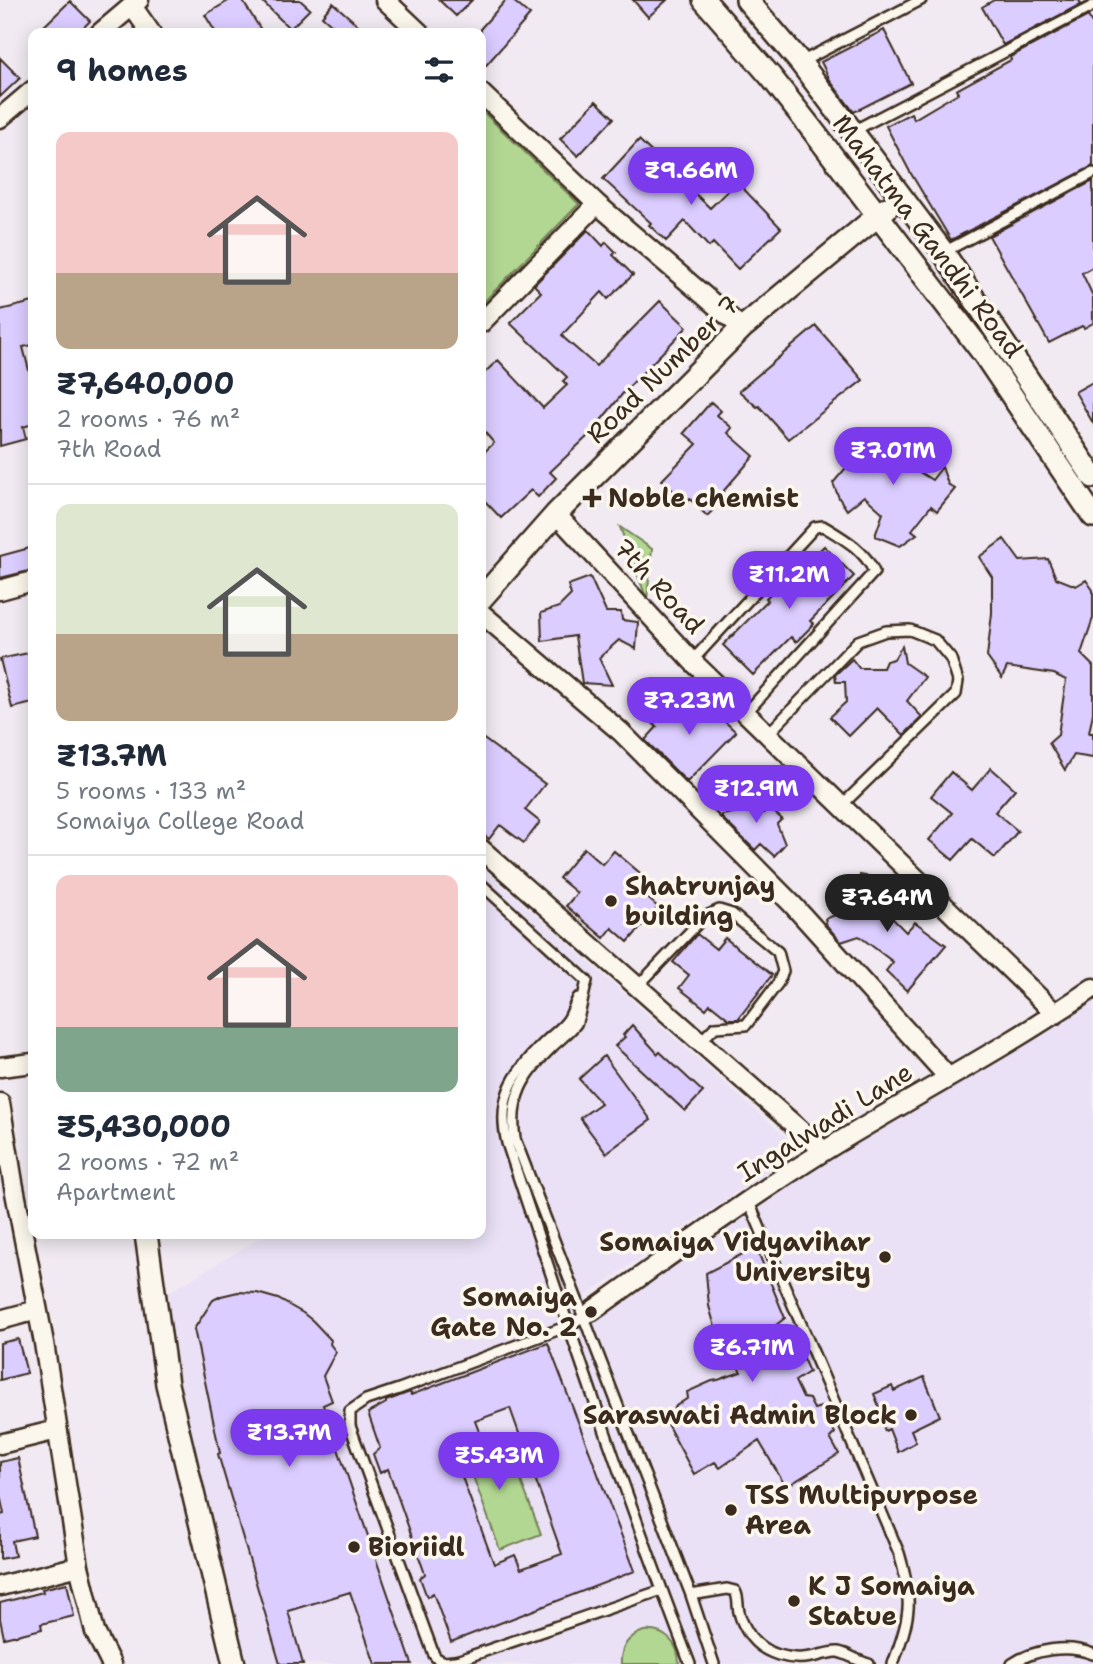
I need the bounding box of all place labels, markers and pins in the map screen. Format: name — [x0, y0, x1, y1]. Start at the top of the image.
pin: ₹9.66M — [634, 148, 748, 207]
pin: ₹7.01M — [836, 428, 950, 487]
place label: Noble chemist — [608, 480, 799, 515]
marker: Noble chemist — [582, 488, 602, 508]
pin: ₹11.2M — [732, 552, 846, 611]
pin: ₹7.23M — [632, 678, 746, 737]
pin: ₹12.9M — [699, 766, 813, 825]
place label: Shatrunjay building — [625, 868, 775, 933]
pin: ₹7.64M — [830, 874, 944, 934]
marker: Shatrunjay building — [603, 893, 619, 909]
place label: Somaiya Vidyavihar University — [599, 1224, 871, 1289]
marker: Somaiya Vidyavihar University — [877, 1249, 893, 1265]
place label: Somaiya Gate No. 2 — [430, 1279, 577, 1344]
marker: Somaiya Gate No. 2 — [583, 1304, 599, 1320]
pin: ₹6.71M — [695, 1324, 809, 1384]
place label: Saraswati Admin Block — [583, 1397, 897, 1432]
marker: Saraswati Admin Block — [903, 1407, 919, 1423]
pin: ₹13.7M — [232, 1410, 346, 1469]
pin: ₹5.43M — [442, 1432, 556, 1492]
place label: TSS Multipurpose Area — [745, 1477, 978, 1542]
marker: TSS Multipurpose Area — [723, 1502, 739, 1518]
place label: Bioriidl — [368, 1529, 465, 1564]
marker: Bioriidl — [346, 1539, 362, 1555]
place label: K J Somaiya Statue — [808, 1568, 975, 1633]
marker: K J Somaiya Statue — [786, 1593, 802, 1609]

